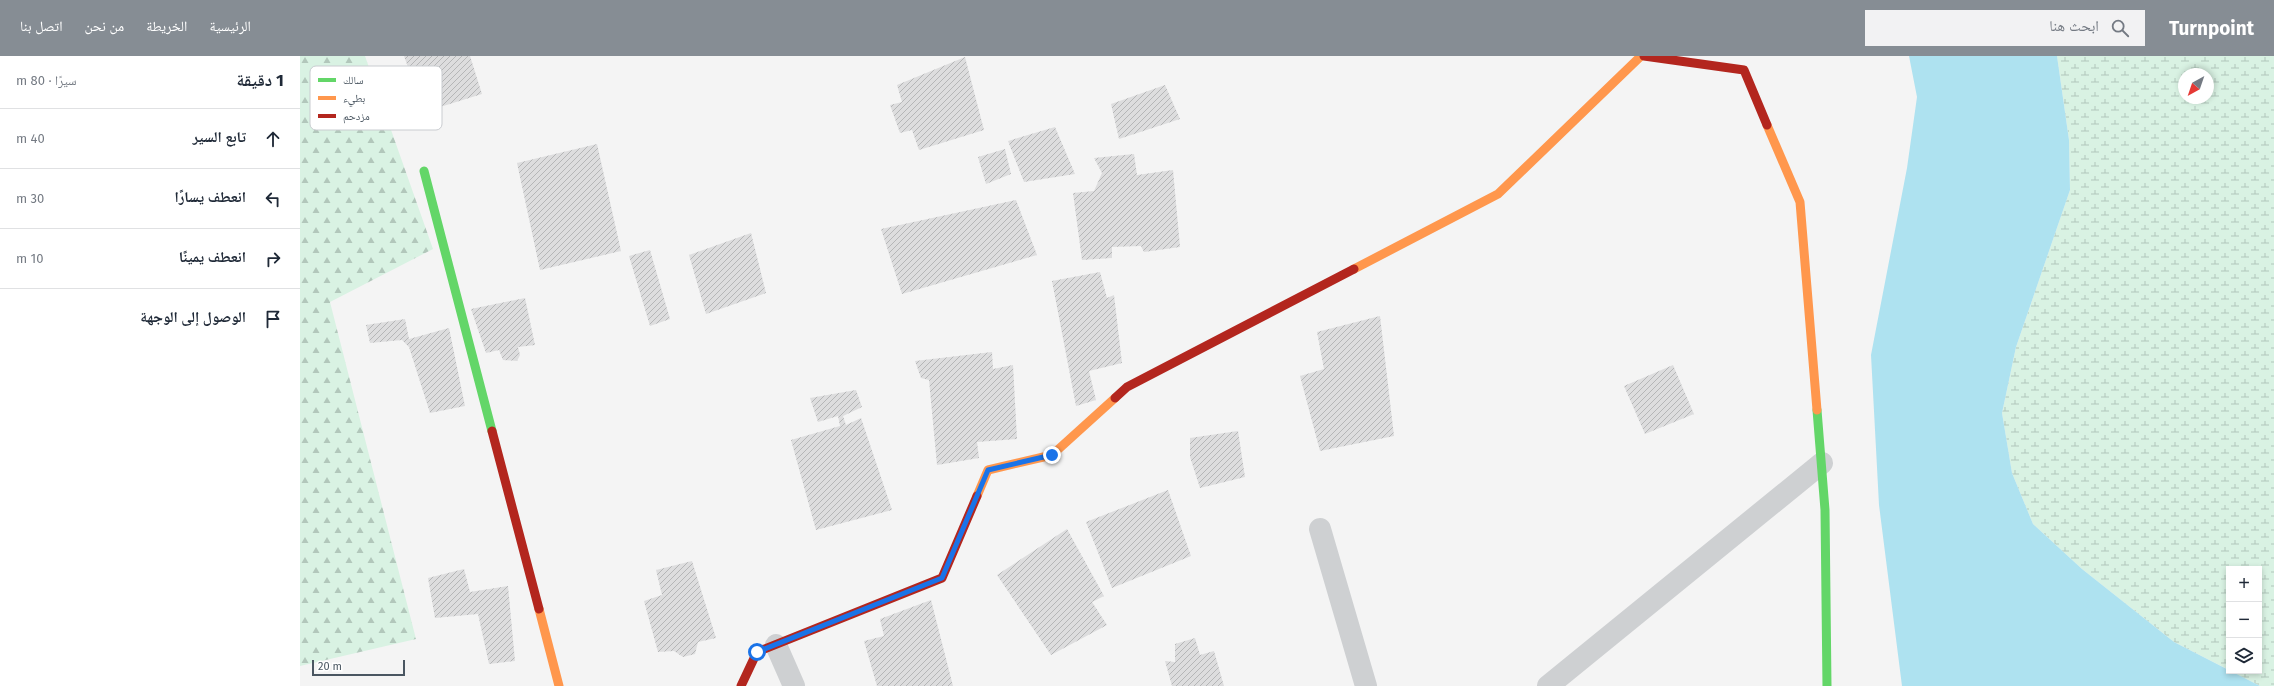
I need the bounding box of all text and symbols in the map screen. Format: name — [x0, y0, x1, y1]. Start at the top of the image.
search box — [1865, 10, 2145, 46]
text: ابحث هنا — [2049, 17, 2099, 35]
icon: search — [2109, 17, 2131, 39]
text: Turnpoint — [2169, 17, 2254, 40]
text: اتصل بنا — [20, 18, 63, 35]
text: من نحن — [85, 18, 124, 35]
text: الخريطة — [146, 18, 187, 35]
text: الرئيسية — [209, 18, 251, 35]
legend — [310, 66, 442, 130]
north arrow — [2178, 68, 2214, 104]
text: 1 دقيقة — [236, 70, 284, 91]
text: سيرًا · 80 m — [16, 73, 77, 88]
text: سالك — [343, 74, 363, 87]
text: بطيء — [343, 92, 365, 107]
text: مزدحم — [343, 110, 370, 124]
text: تابع السير — [192, 128, 246, 146]
icon: ahead — [262, 128, 284, 150]
text: 40 m — [16, 131, 45, 146]
text: انعطف يسارًا — [174, 188, 246, 206]
icon: left — [262, 188, 284, 210]
text: 30 m — [16, 191, 44, 206]
text: انعطف يمينًا — [179, 248, 246, 266]
icon: right — [262, 248, 284, 270]
text: 10 m — [16, 251, 44, 266]
text: الوصول إلى الوجهة — [140, 308, 246, 326]
icon: arrive — [262, 308, 284, 330]
route end — [1043, 446, 1061, 464]
map controls — [2226, 566, 2262, 674]
button: + — [2226, 566, 2262, 602]
button: − — [2226, 602, 2262, 638]
button: layers — [2226, 638, 2262, 674]
route start — [748, 643, 766, 661]
scale bar — [312, 658, 405, 677]
text: 20 m — [318, 660, 342, 673]

